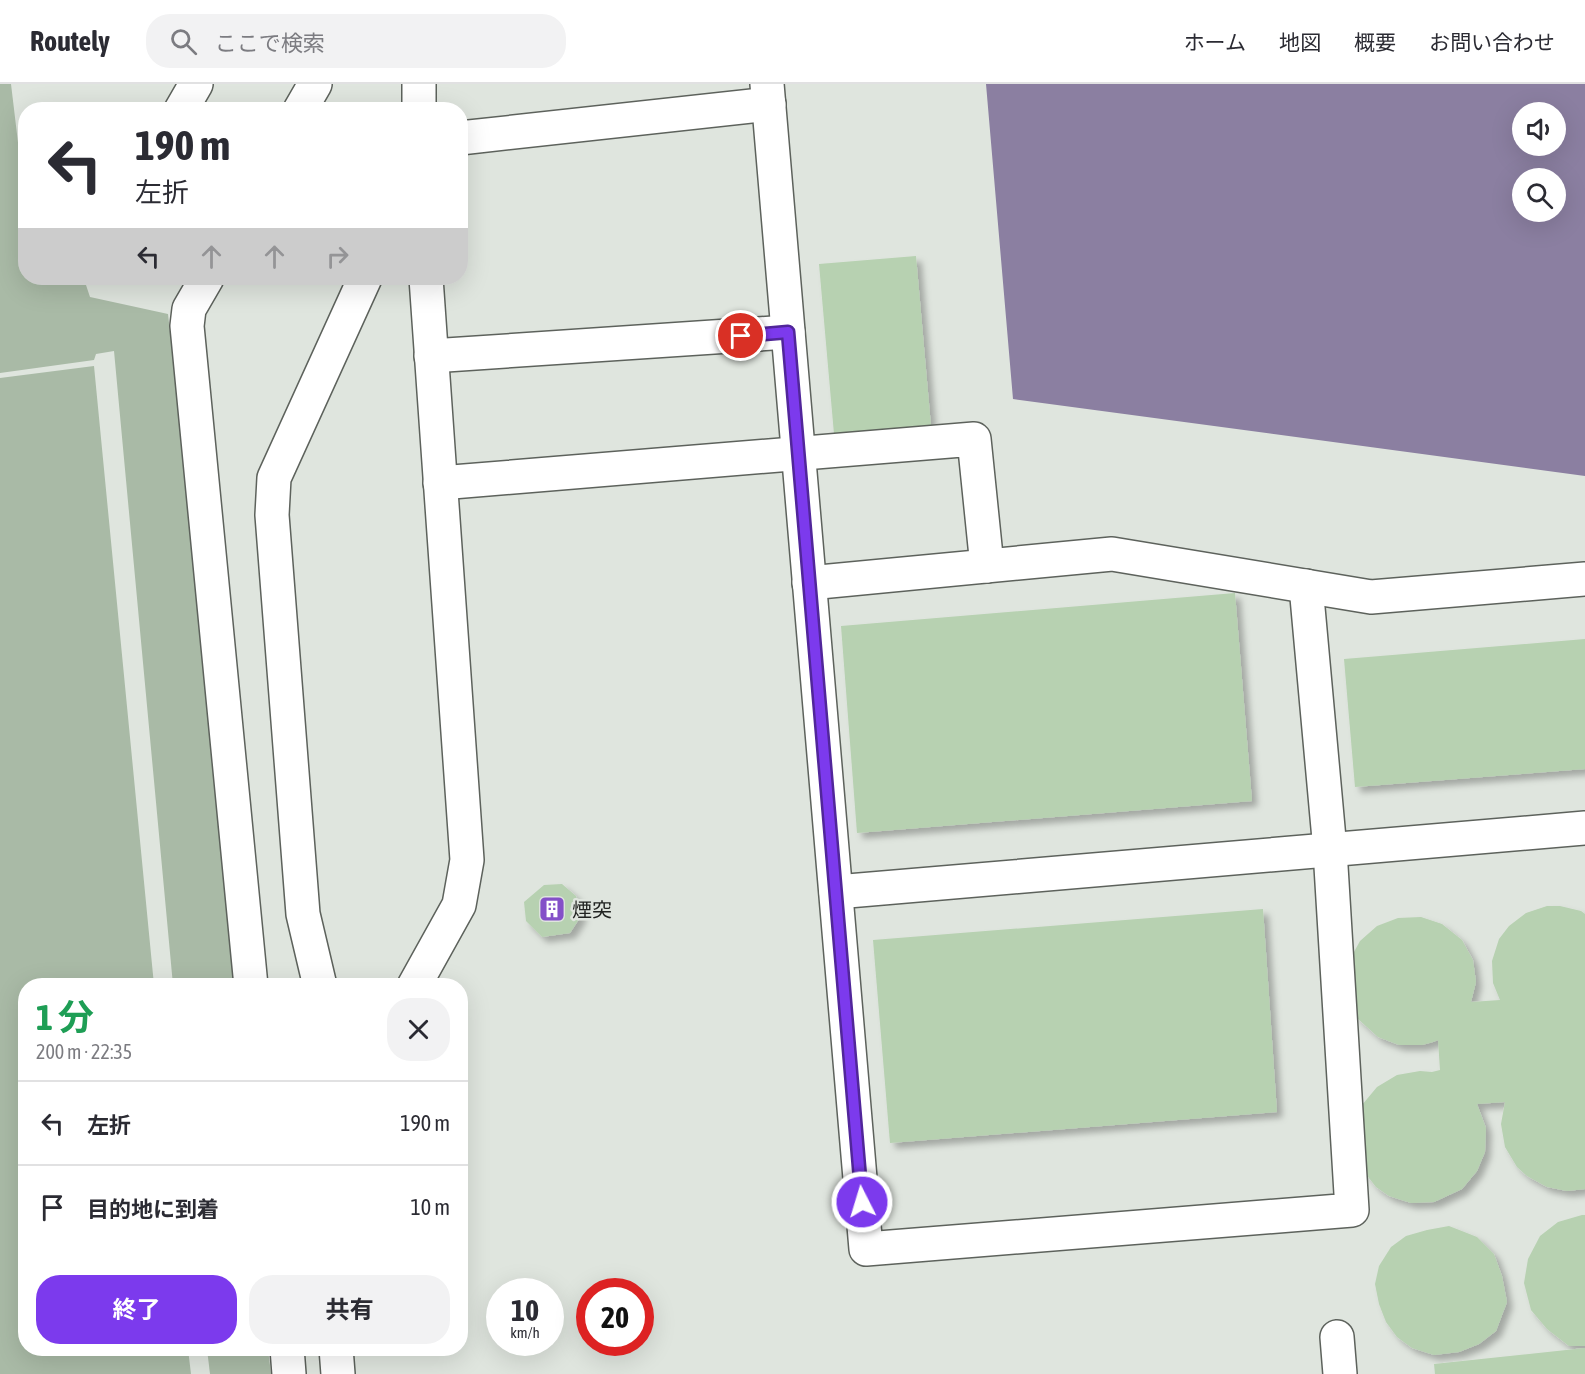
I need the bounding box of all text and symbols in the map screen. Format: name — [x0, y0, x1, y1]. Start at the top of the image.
search box — [146, 14, 566, 68]
text: Routely — [30, 25, 110, 57]
icon: search — [167, 25, 200, 58]
text: ここで検索 — [215, 30, 325, 56]
text: ホーム — [1184, 30, 1246, 54]
text: 地図 — [1279, 30, 1321, 54]
text: 概要 — [1354, 30, 1396, 54]
text: お問い合わせ — [1429, 30, 1555, 54]
map controls — [1512, 102, 1566, 222]
button: sound — [1512, 102, 1566, 156]
text: 190 m — [135, 121, 230, 169]
icon: left — [36, 126, 114, 204]
button: search — [1512, 168, 1566, 222]
text: 左折 — [135, 177, 189, 208]
icon: left — [132, 240, 165, 273]
icon: ahead — [195, 240, 228, 273]
icon: ahead — [258, 240, 291, 273]
icon: right — [321, 240, 354, 273]
pin — [715, 310, 766, 361]
icon: arrive — [724, 319, 757, 352]
building icon: 煙突 — [537, 894, 567, 924]
place label: 煙突 — [572, 898, 612, 921]
text: 1 分 — [36, 996, 94, 1038]
button: close — [387, 998, 450, 1061]
text: 200 m · 22:35 — [36, 1040, 132, 1063]
icon: left — [36, 1107, 69, 1140]
text: 190 m — [400, 1110, 450, 1136]
text: 左折 — [87, 1112, 131, 1138]
position arrow — [830, 1170, 894, 1234]
icon: arrive — [36, 1191, 69, 1224]
text: 10 m — [410, 1194, 450, 1220]
text: 目的地に到着 — [87, 1196, 219, 1222]
button: 終了 — [36, 1275, 237, 1344]
button: 共有 — [249, 1275, 450, 1344]
speed limit sign: 20 — [576, 1278, 654, 1356]
text: 10 — [511, 1293, 539, 1327]
text: km/h — [510, 1324, 540, 1341]

